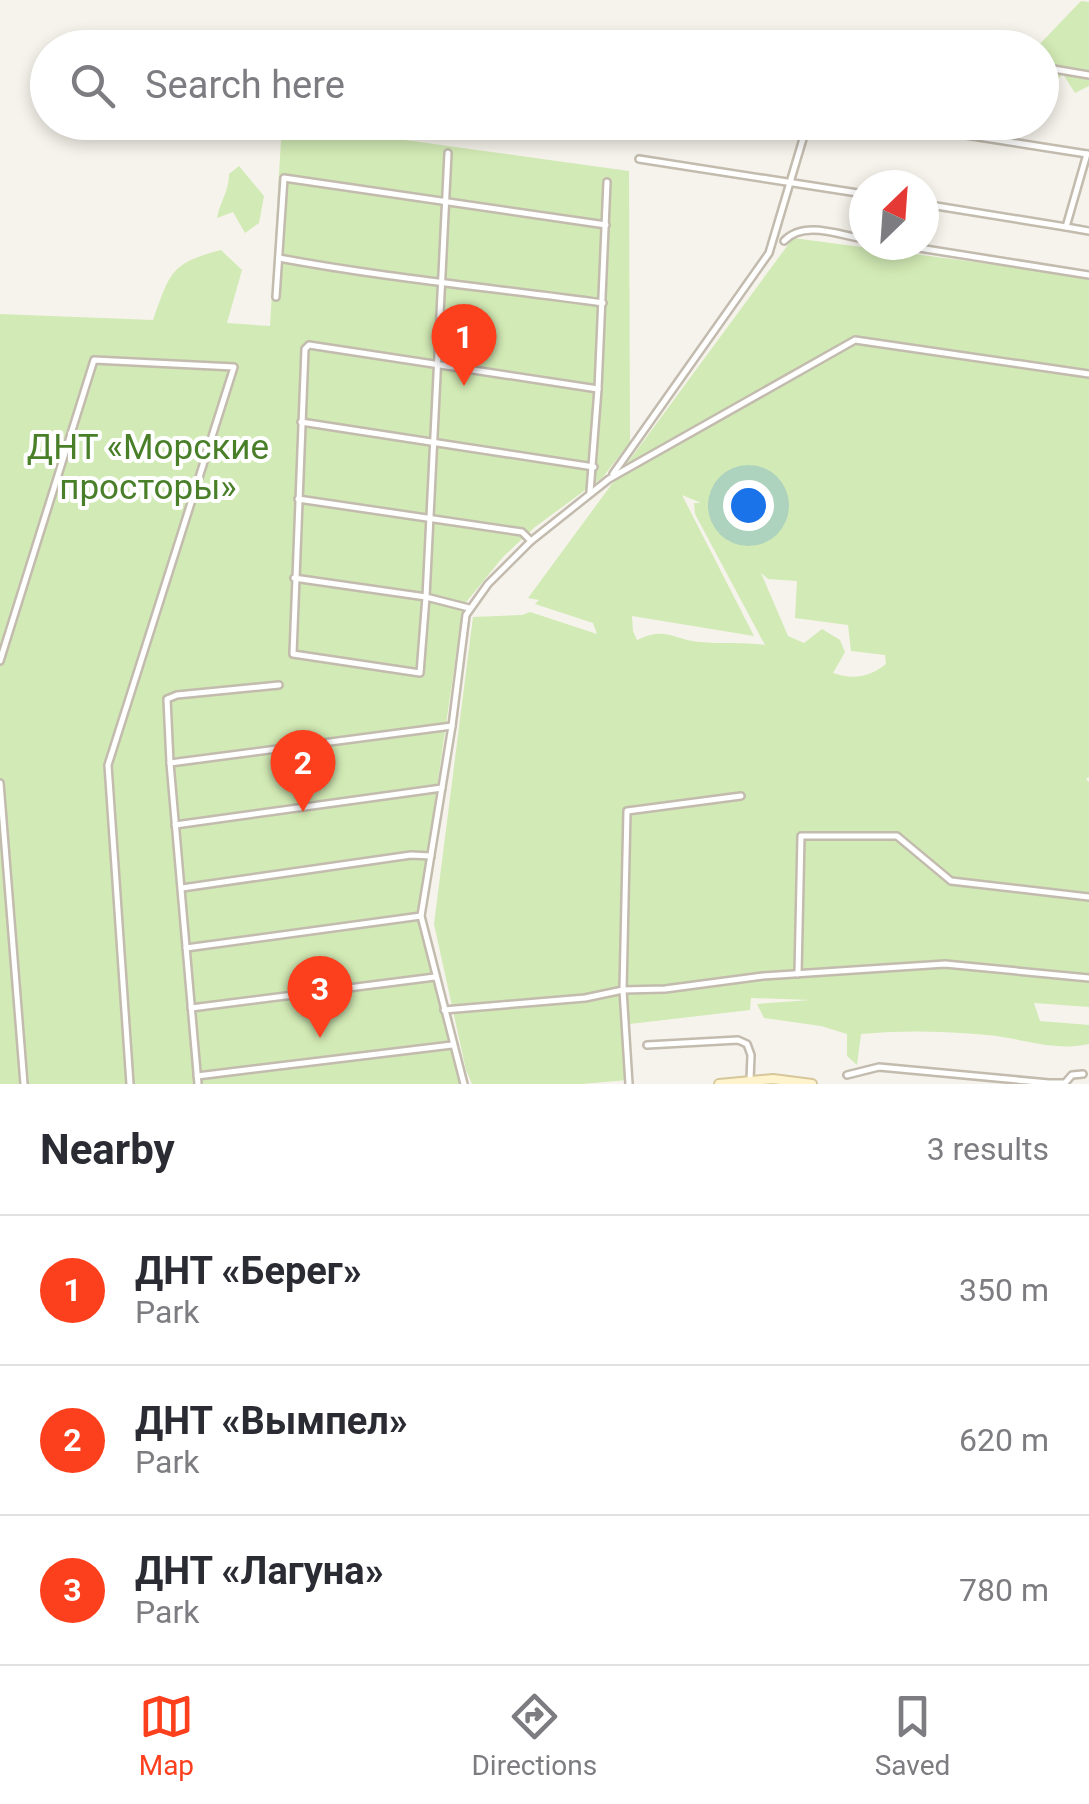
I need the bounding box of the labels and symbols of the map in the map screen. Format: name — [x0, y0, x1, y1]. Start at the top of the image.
north arrow — [849, 170, 939, 260]
pin: 1 — [432, 304, 496, 386]
park label: ДНТ «Морские просторы» — [27, 427, 269, 508]
your location — [723, 480, 774, 531]
pin: 2 — [270, 730, 336, 812]
pin: 3 — [288, 956, 352, 1038]

